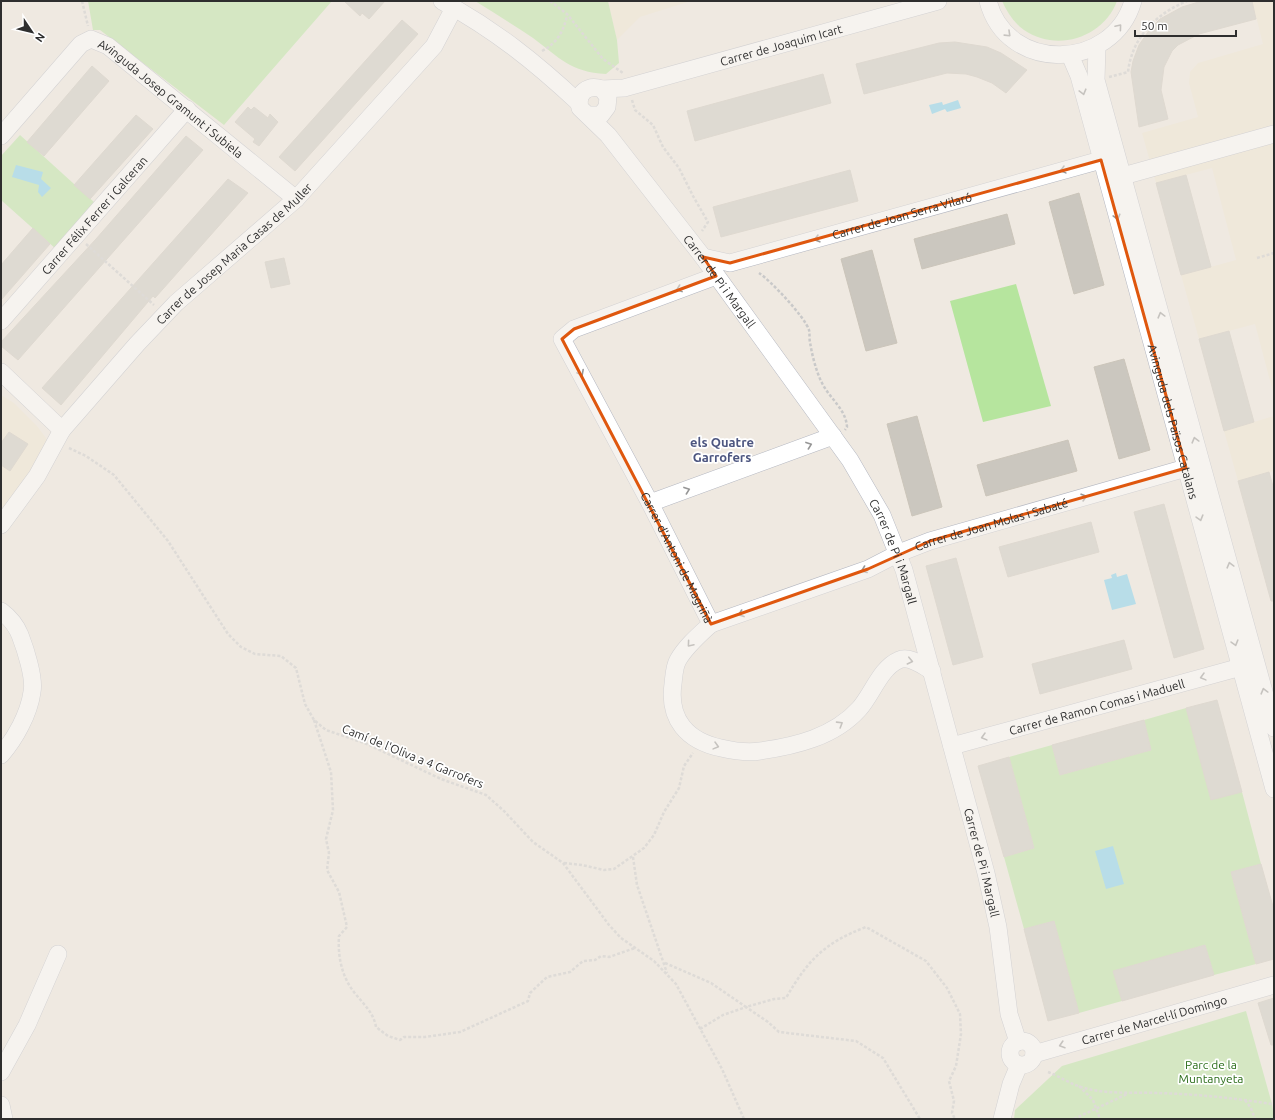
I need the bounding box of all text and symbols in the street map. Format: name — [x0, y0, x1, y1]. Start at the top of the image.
north arrow — [12, 12, 52, 52]
scale bar — [1135, 12, 1236, 38]
text: 50 m — [1141, 19, 1168, 32]
street label: Carrer de Joaquim Icart — [719, 21, 844, 68]
one-way arrow — [1114, 24, 1121, 32]
one-way arrow — [1003, 29, 1011, 37]
text: N — [33, 31, 47, 45]
street label: Avinguda Josep Gramunt i Subiela — [96, 36, 246, 160]
one-way arrow — [1078, 88, 1087, 95]
street label: Carrer Félix Ferrer i Galceran — [39, 153, 149, 277]
one-way arrow — [1060, 165, 1067, 173]
street label: Carrer de Josep Maria Casas de Muller — [153, 180, 314, 326]
street label: Carrer de Joan Serra Vilaró — [830, 190, 973, 241]
one-way arrow — [1112, 213, 1121, 220]
street label: Carrer de Pi i Margall — [681, 232, 758, 330]
one-way arrow — [814, 234, 821, 243]
one-way arrow — [676, 285, 683, 293]
one-way arrow — [1157, 311, 1166, 318]
street label: Avinguda dels Països Catalans — [1146, 343, 1201, 500]
one-way arrow — [576, 369, 583, 376]
district label: els Quatre Garrofers — [690, 435, 754, 464]
one-way arrow — [1191, 437, 1200, 444]
one-way arrow — [805, 441, 812, 449]
one-way arrow — [683, 486, 690, 494]
street label: Carrer d'Antoni de Magriñà — [639, 489, 716, 625]
one-way arrow — [1080, 493, 1087, 502]
street label: Carrer de Pi i Margall — [867, 496, 919, 605]
street label: Carrer de Joan Molas i Sabaté — [913, 496, 1069, 553]
one-way arrow — [1195, 514, 1204, 521]
one-way arrow — [1226, 562, 1234, 569]
one-way arrow — [860, 565, 867, 573]
one-way arrow — [738, 609, 745, 617]
one-way arrow — [688, 640, 695, 647]
one-way arrow — [1230, 640, 1238, 647]
one-way arrow — [907, 657, 913, 665]
one-way arrow — [1200, 672, 1207, 681]
street label: Carrer de Ramon Comas i Maduell — [1007, 676, 1186, 737]
one-way arrow — [1260, 688, 1269, 695]
one-way arrow — [836, 721, 843, 729]
street label: Camí de l'Oliva a 4 Garrofers — [340, 722, 486, 790]
one-way arrow — [980, 733, 987, 741]
one-way arrow — [713, 742, 720, 750]
street label: Carrer de Pi i Margall — [962, 806, 1002, 918]
street label: Carrer de Marcel·lí Domingo — [1080, 992, 1228, 1047]
one-way arrow — [1058, 1040, 1065, 1049]
park label: Parc de la Muntanyeta — [1179, 1058, 1244, 1085]

